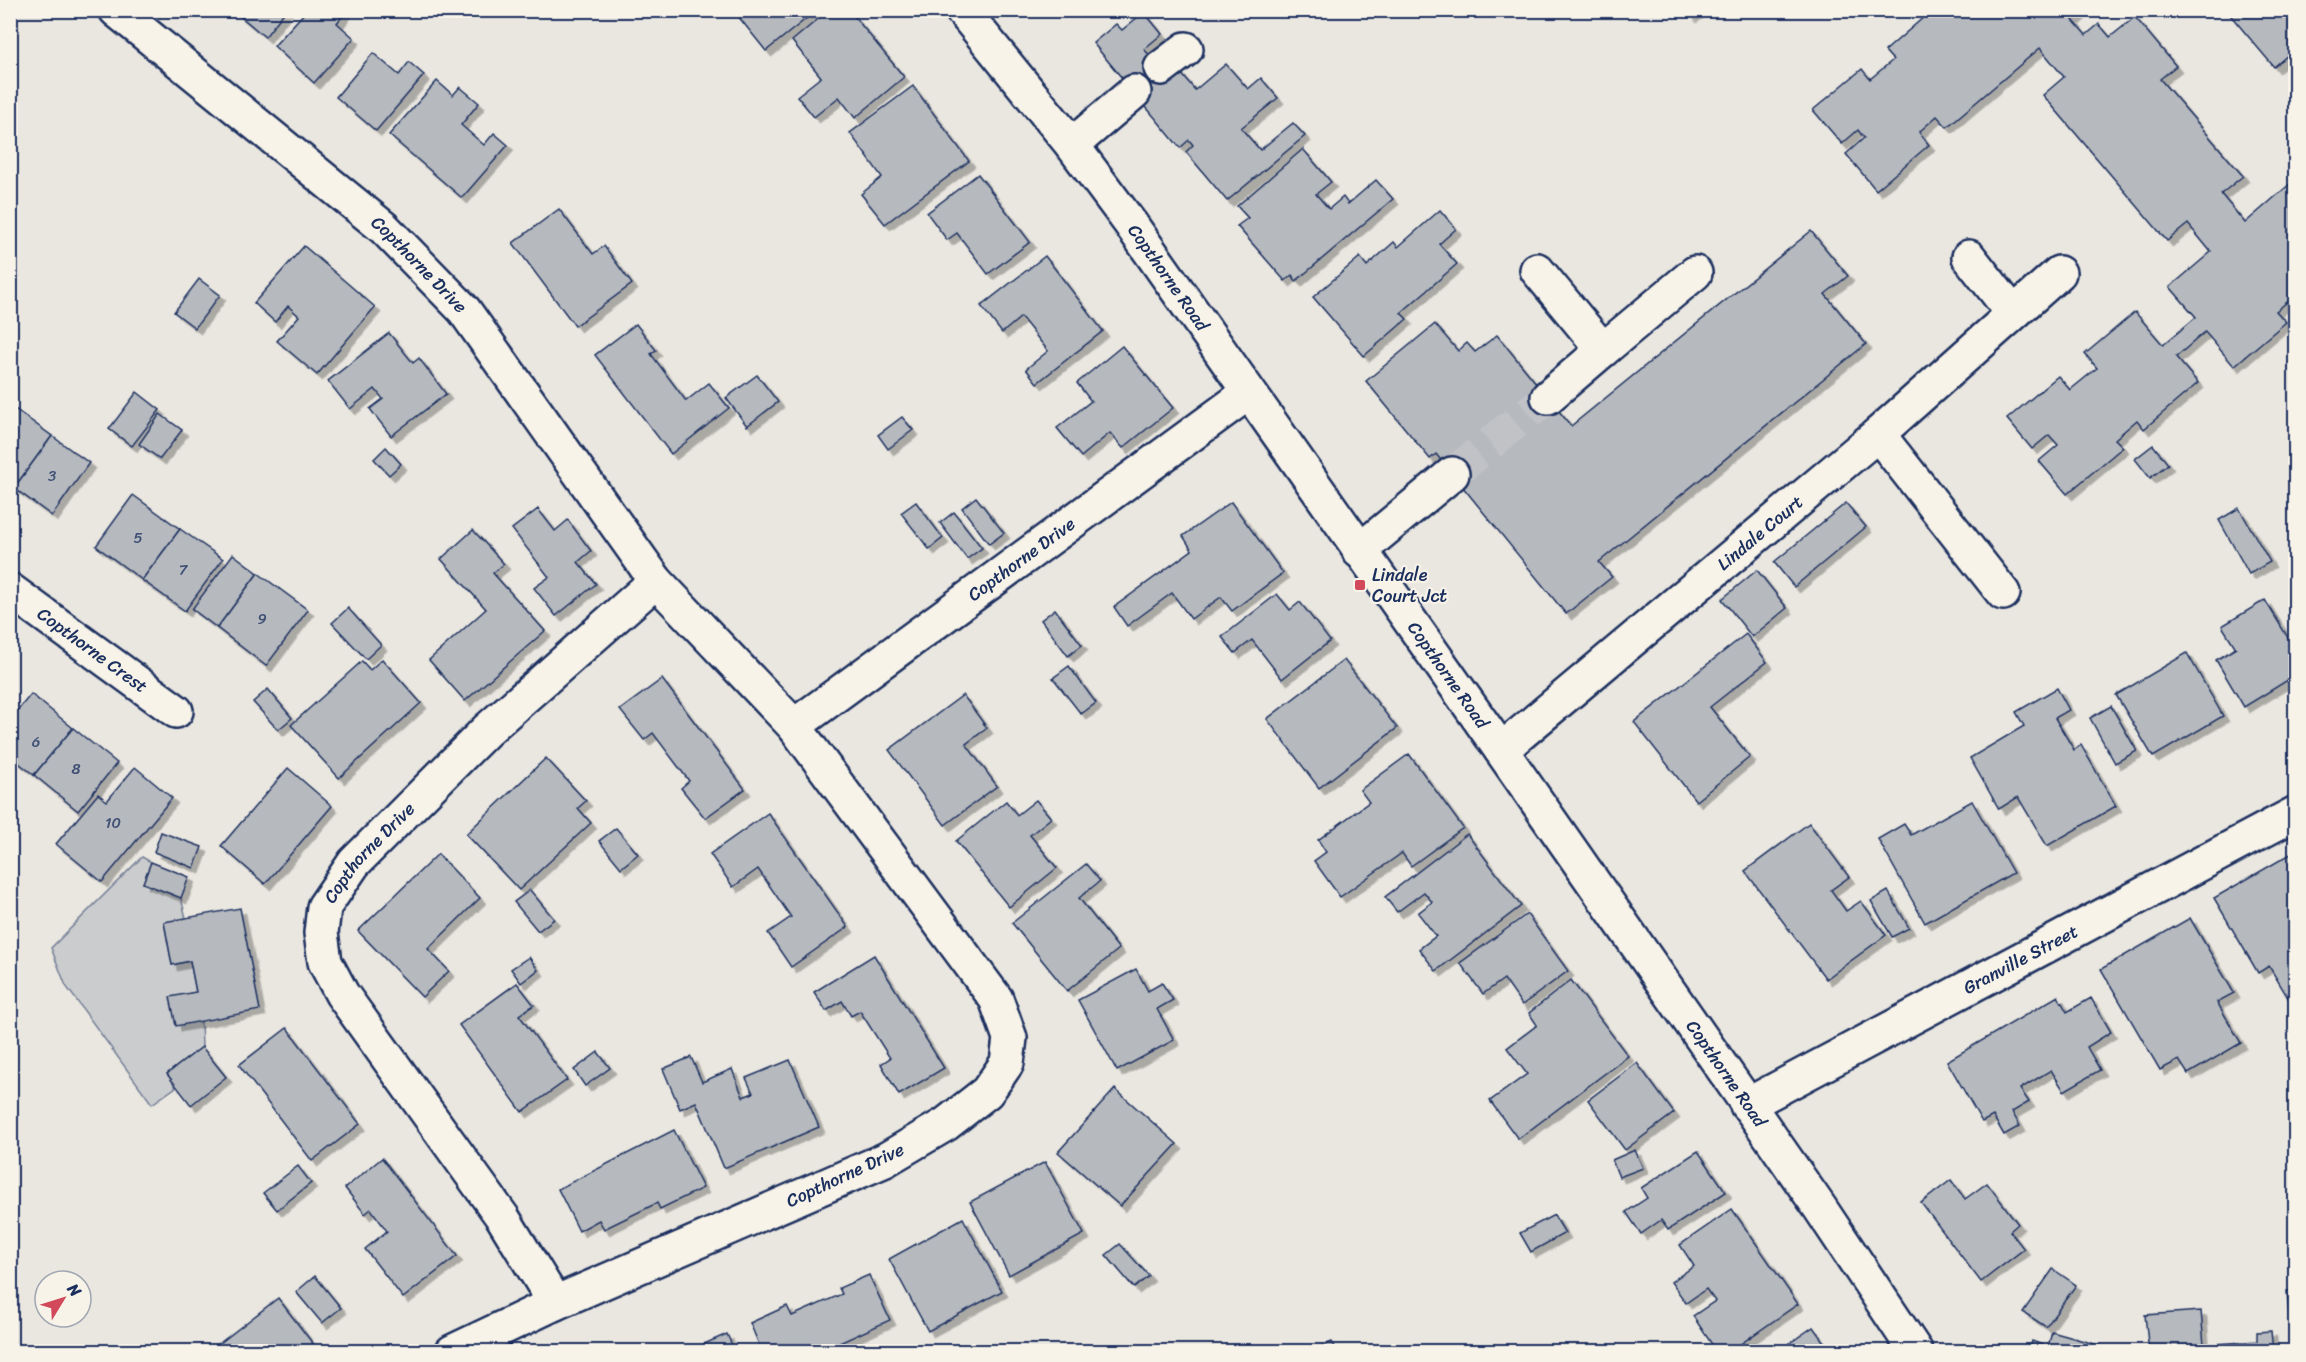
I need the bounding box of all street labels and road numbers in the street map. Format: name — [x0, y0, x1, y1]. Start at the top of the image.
street label: Copthorne Drive — [364, 207, 475, 321]
street label: Copthorne Road — [1119, 217, 1218, 339]
street label: Lindale Court — [1709, 487, 1811, 579]
street label: Copthorne Drive — [960, 509, 1082, 610]
street label: Copthorne Crest — [30, 599, 155, 702]
street label: Copthorne Road — [1399, 614, 1498, 737]
street label: Copthorne Drive — [315, 794, 423, 910]
street label: Granville Street — [1957, 915, 2084, 1003]
street label: Copthorne Road — [1677, 1013, 1776, 1135]
street label: Copthorne Drive — [780, 1134, 910, 1216]

